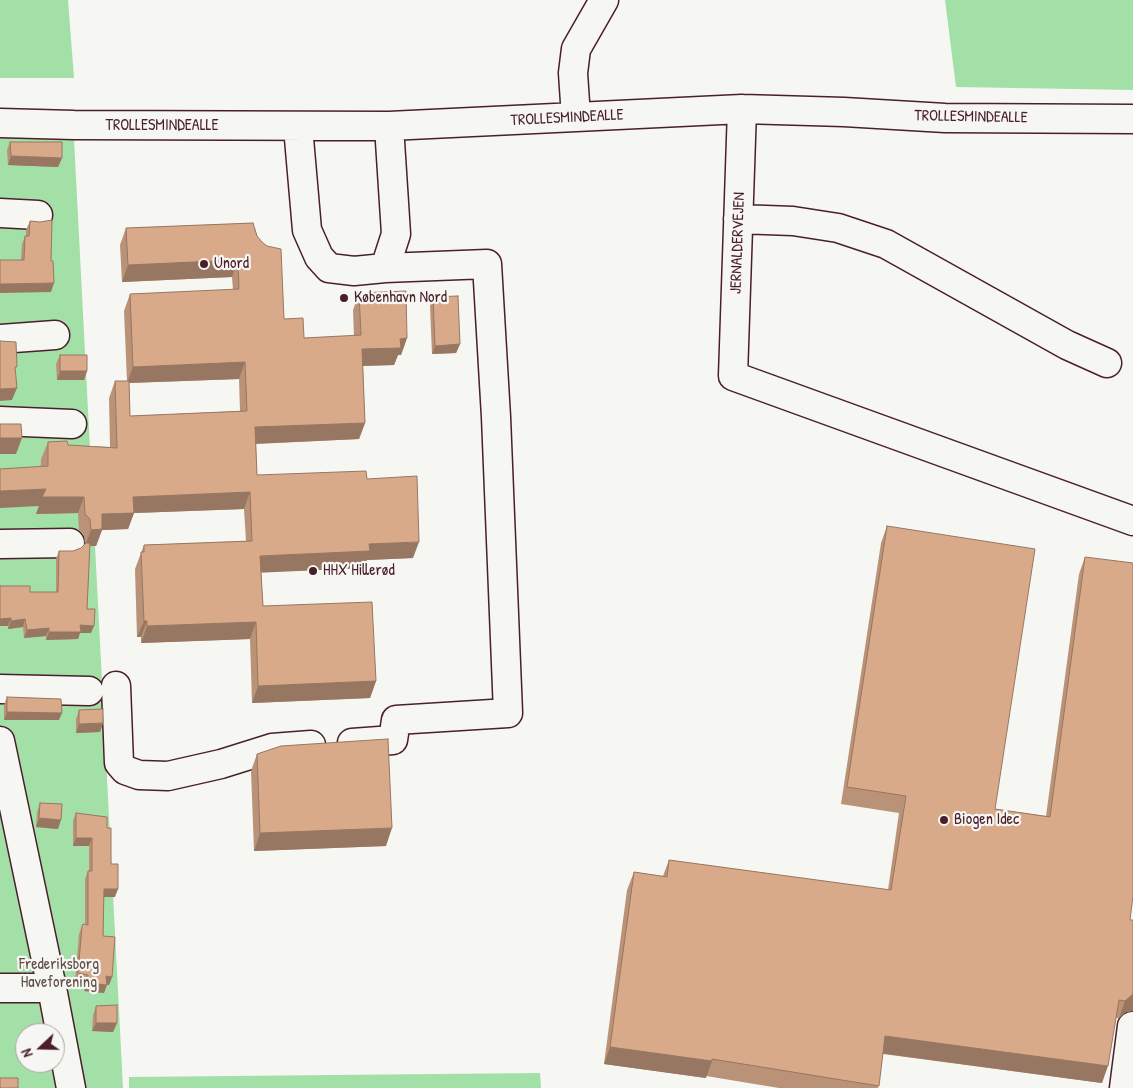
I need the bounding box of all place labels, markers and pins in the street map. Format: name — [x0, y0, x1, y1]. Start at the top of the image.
place label: Unord — [214, 254, 249, 274]
marker: Unord — [198, 258, 210, 270]
place label: København Nord — [354, 288, 447, 308]
marker: København Nord — [338, 292, 350, 304]
place label: HHX Hillerød — [323, 561, 395, 581]
marker: HHX Hillerød — [307, 565, 319, 577]
place label: Biogen Idec — [954, 810, 1019, 830]
marker: Biogen Idec — [938, 814, 950, 826]

